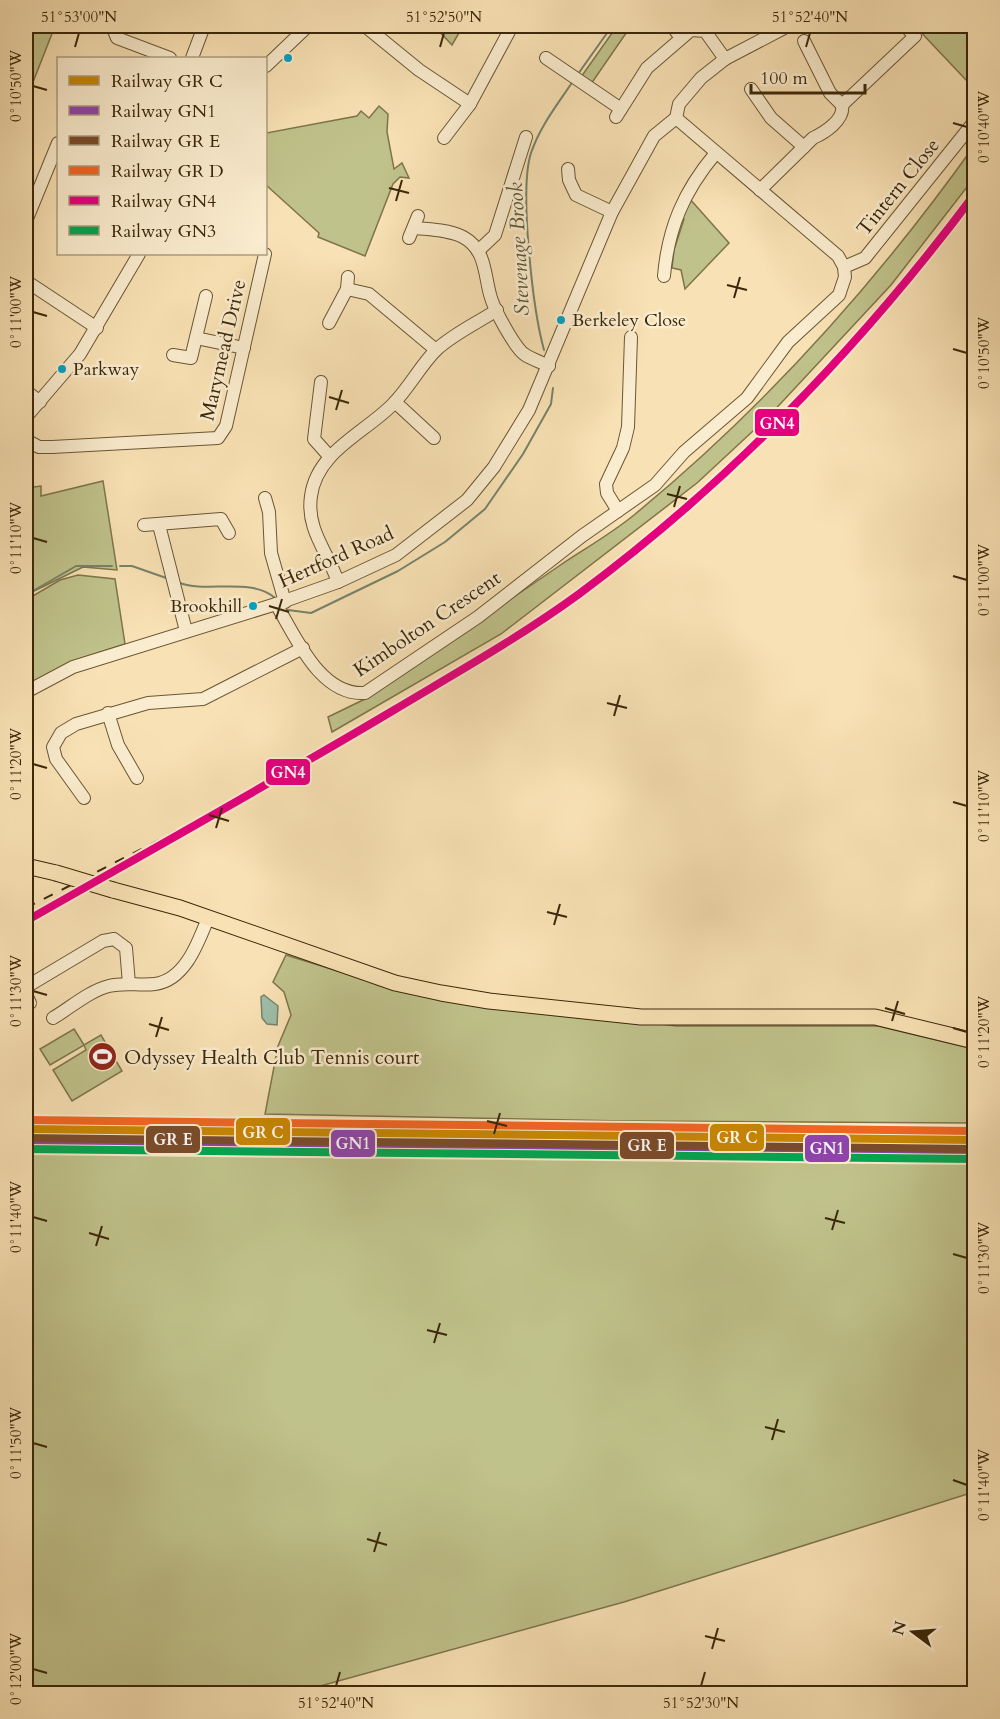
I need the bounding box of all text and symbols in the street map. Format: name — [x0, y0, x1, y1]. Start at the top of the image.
text: 51°53'00"N — [41, 7, 117, 27]
text: 51°52'50"N — [406, 7, 482, 27]
text: 51°52'40"N — [772, 7, 848, 27]
text: 0°10'50"W — [6, 49, 26, 122]
unlabelled marker — [282, 52, 294, 64]
legend — [57, 57, 267, 255]
scale bar — [751, 57, 865, 95]
text: 100 m — [760, 66, 808, 91]
text: Railway GR C — [111, 69, 223, 94]
text: 0°10'40"W — [974, 90, 994, 163]
text: Railway GN1 — [111, 99, 216, 124]
text: Railway GR E — [111, 129, 220, 154]
street label: Tintern Close — [850, 133, 946, 241]
text: Railway GR D — [111, 159, 224, 184]
water label: Stevenage Brook — [501, 181, 537, 317]
text: Railway GN4 — [111, 189, 216, 214]
text: Railway GN3 — [111, 219, 216, 244]
text: 0°11'00"W — [6, 275, 26, 348]
street label: Marymead Drive — [194, 277, 252, 423]
place label: Berkeley Close — [572, 308, 686, 333]
marker: Berkeley Close — [555, 314, 567, 326]
text: 0°10'50"W — [974, 316, 994, 389]
place label: Parkway — [73, 357, 140, 382]
marker: Parkway — [56, 363, 68, 375]
line badge: GN4 — [754, 408, 800, 437]
text: GN4 — [759, 413, 795, 435]
text: 0°11'10"W — [6, 501, 26, 574]
street label: Hertford Road — [274, 519, 398, 594]
text: 0°11'00"W — [974, 543, 994, 616]
street label: Kimbolton Crescent — [348, 564, 506, 683]
place label: Brookhill — [170, 594, 242, 619]
marker: Brookhill — [247, 600, 259, 612]
text: 0°11'20"W — [6, 727, 26, 800]
line badge: GN4 — [265, 758, 311, 786]
text: GN4 — [270, 762, 306, 784]
text: 0°11'10"W — [974, 769, 994, 842]
text: 0°11'30"W — [6, 954, 26, 1027]
text: 0°11'20"W — [974, 995, 994, 1068]
sports icon: Odyssey Health Club Tennis court — [87, 1041, 119, 1073]
place label: Odyssey Health Club Tennis court — [124, 1044, 420, 1071]
line badge: GR C — [235, 1117, 291, 1146]
text: GR C — [242, 1122, 284, 1144]
line badge: GR C — [709, 1123, 765, 1152]
line badge: GR E — [145, 1125, 201, 1154]
text: GR C — [716, 1127, 758, 1149]
text: GR E — [153, 1129, 193, 1151]
line badge: GN1 — [330, 1129, 376, 1158]
line badge: GR E — [619, 1131, 675, 1160]
text: GN1 — [335, 1133, 371, 1155]
line badge: GN1 — [804, 1134, 850, 1163]
text: GR E — [627, 1135, 667, 1157]
text: GN1 — [809, 1138, 845, 1160]
text: 0°11'40"W — [6, 1180, 26, 1253]
text: 0°11'30"W — [974, 1221, 994, 1294]
text: 0°11'50"W — [6, 1406, 26, 1479]
text: 0°11'40"W — [974, 1448, 994, 1521]
north arrow — [883, 1602, 943, 1662]
text: N — [887, 1618, 912, 1638]
text: 0°12'00"W — [6, 1632, 26, 1705]
text: 51°52'40"N — [298, 1693, 374, 1713]
text: 51°52'30"N — [663, 1693, 739, 1713]

